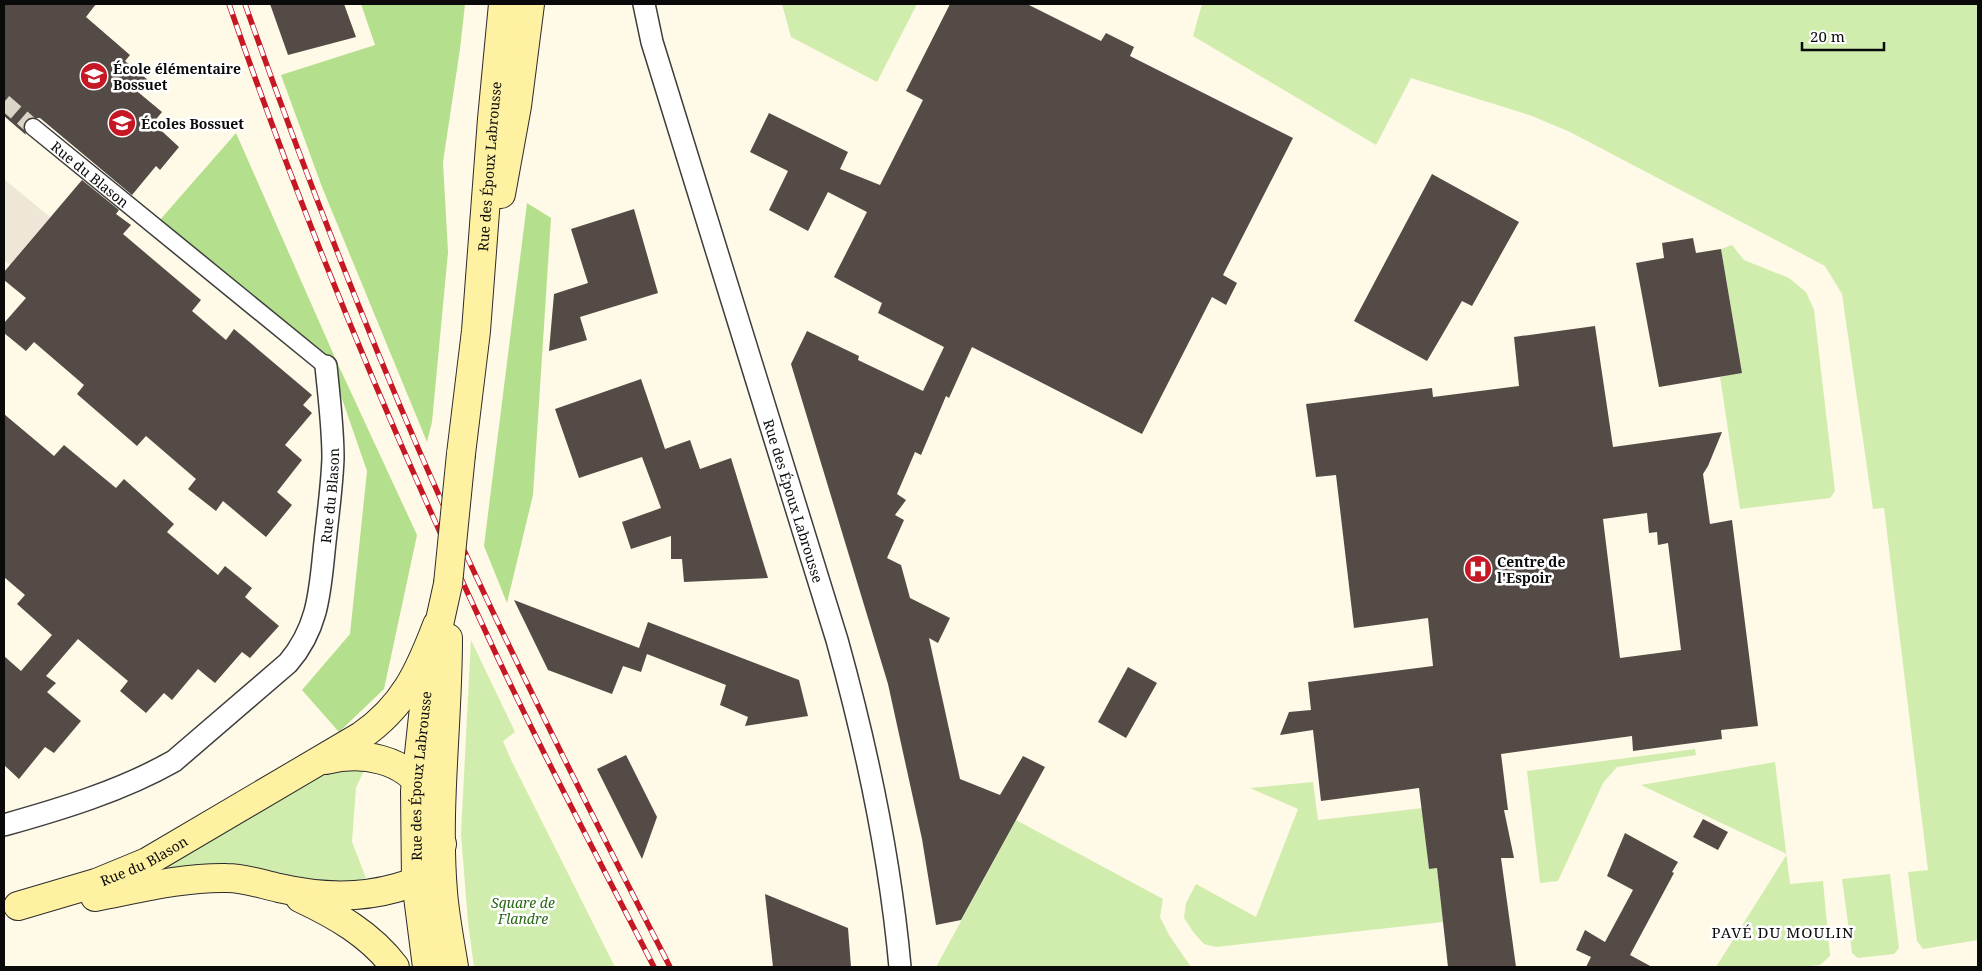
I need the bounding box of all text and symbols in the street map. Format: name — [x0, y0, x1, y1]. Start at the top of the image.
scale bar — [1802, 20, 1884, 52]
text: 20 m — [1810, 26, 1845, 46]
place label: École élémentaire Bossuet — [113, 59, 241, 94]
school or university icon: École élémentaire Bossuet — [79, 61, 109, 91]
street label: Rue des Époux Labrousse — [473, 81, 505, 252]
school or university icon: Écoles Bossuet — [107, 108, 137, 138]
place label: Écoles Bossuet — [141, 114, 244, 133]
street label: Rue du Blason — [47, 136, 133, 211]
street label: Rue des Époux Labrousse — [760, 417, 828, 585]
street label: Rue du Blason — [315, 448, 343, 544]
place label: Centre de l'Espoir — [1497, 552, 1565, 587]
hospital icon: Centre de l'Espoir — [1463, 554, 1493, 584]
street label: Rue des Époux Labrousse — [405, 690, 435, 861]
street label: Rue du Blason — [97, 831, 191, 890]
park label: Square de Flandre — [491, 893, 555, 928]
district label: PAVÉ DU MOULIN — [1712, 922, 1854, 942]

